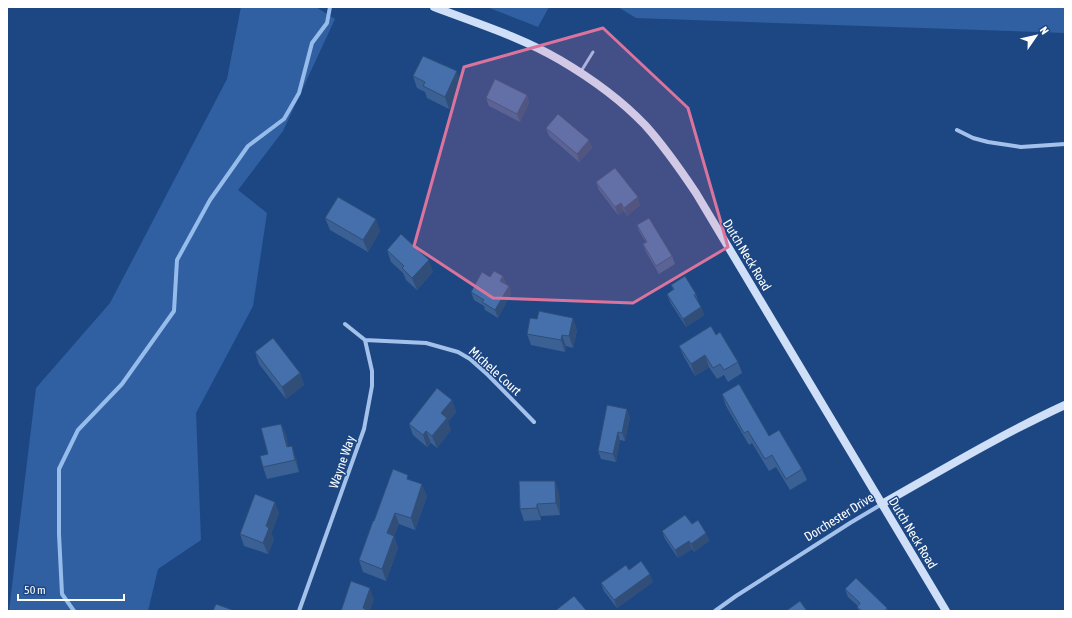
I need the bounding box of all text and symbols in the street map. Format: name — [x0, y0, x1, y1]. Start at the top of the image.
north arrow — [1016, 16, 1056, 56]
text: N — [1037, 24, 1051, 36]
street label: Dutch Neck Road — [720, 217, 774, 293]
street label: Michele Court — [466, 344, 525, 399]
street label: Wayne Way — [326, 433, 358, 490]
street label: Dorchester Drive — [801, 490, 877, 544]
street label: Dutch Neck Road — [886, 495, 940, 571]
scale bar — [18, 576, 124, 602]
text: 50 m — [24, 583, 46, 597]

